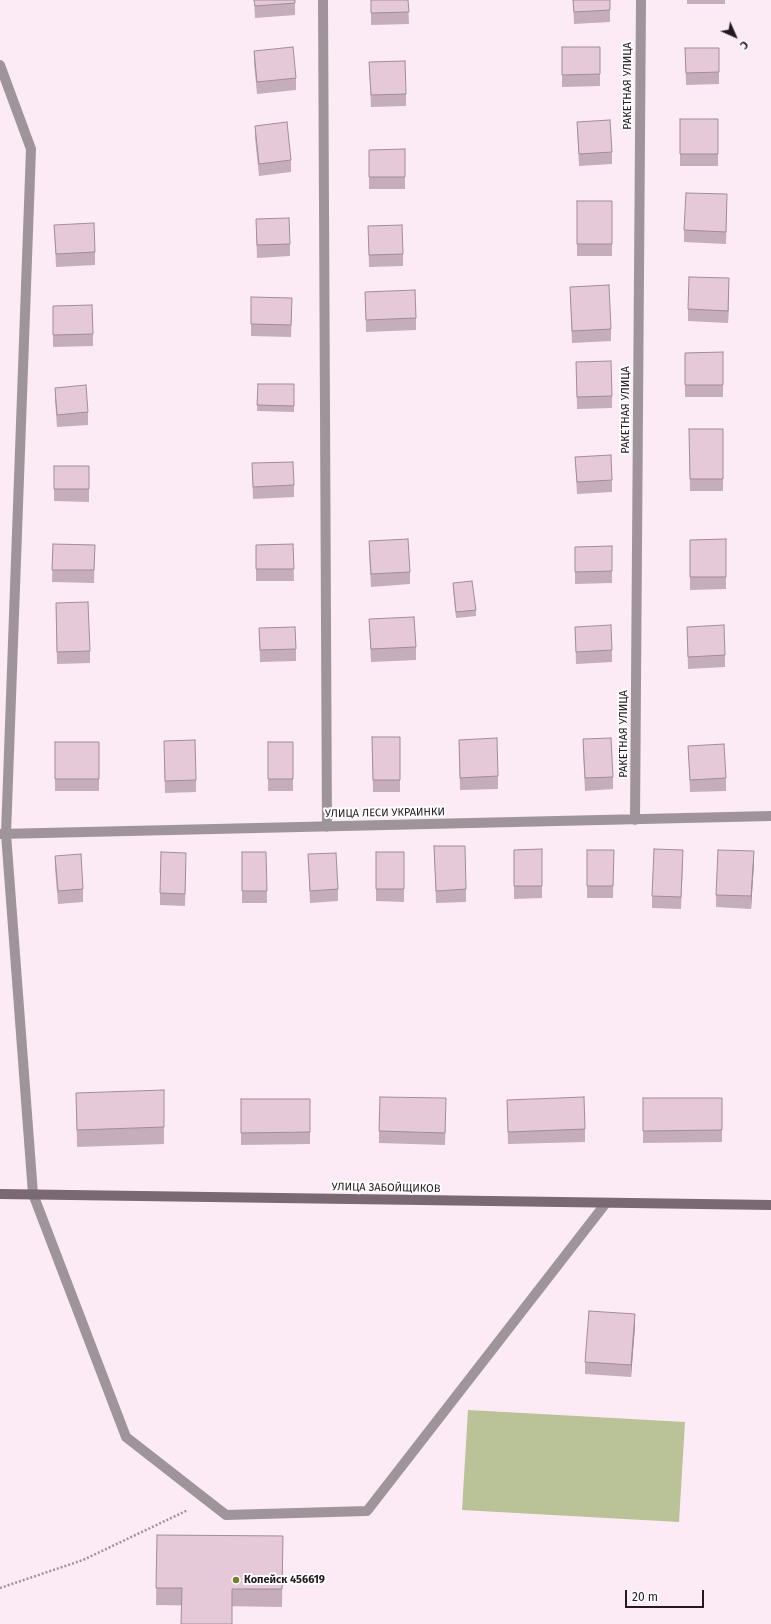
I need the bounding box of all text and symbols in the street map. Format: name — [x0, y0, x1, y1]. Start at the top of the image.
north arrow — [715, 16, 755, 56]
text: С — [737, 38, 751, 52]
street label: РАКЕТНАЯ УЛИЦА — [621, 42, 635, 130]
street label: РАКЕТНАЯ УЛИЦА — [619, 366, 633, 454]
street label: РАКЕТНАЯ УЛИЦА — [617, 690, 631, 778]
street label: УЛИЦА ЛЕСИ УКРАИНКИ — [325, 805, 445, 821]
street label: УЛИЦА ЗАБОЙЩИКОВ — [332, 1180, 440, 1196]
place label: Копейск 456619 — [244, 1573, 325, 1587]
marker: Копейск 456619 — [231, 1575, 241, 1585]
scale bar — [627, 1582, 706, 1608]
text: 20 m — [632, 1590, 658, 1604]

